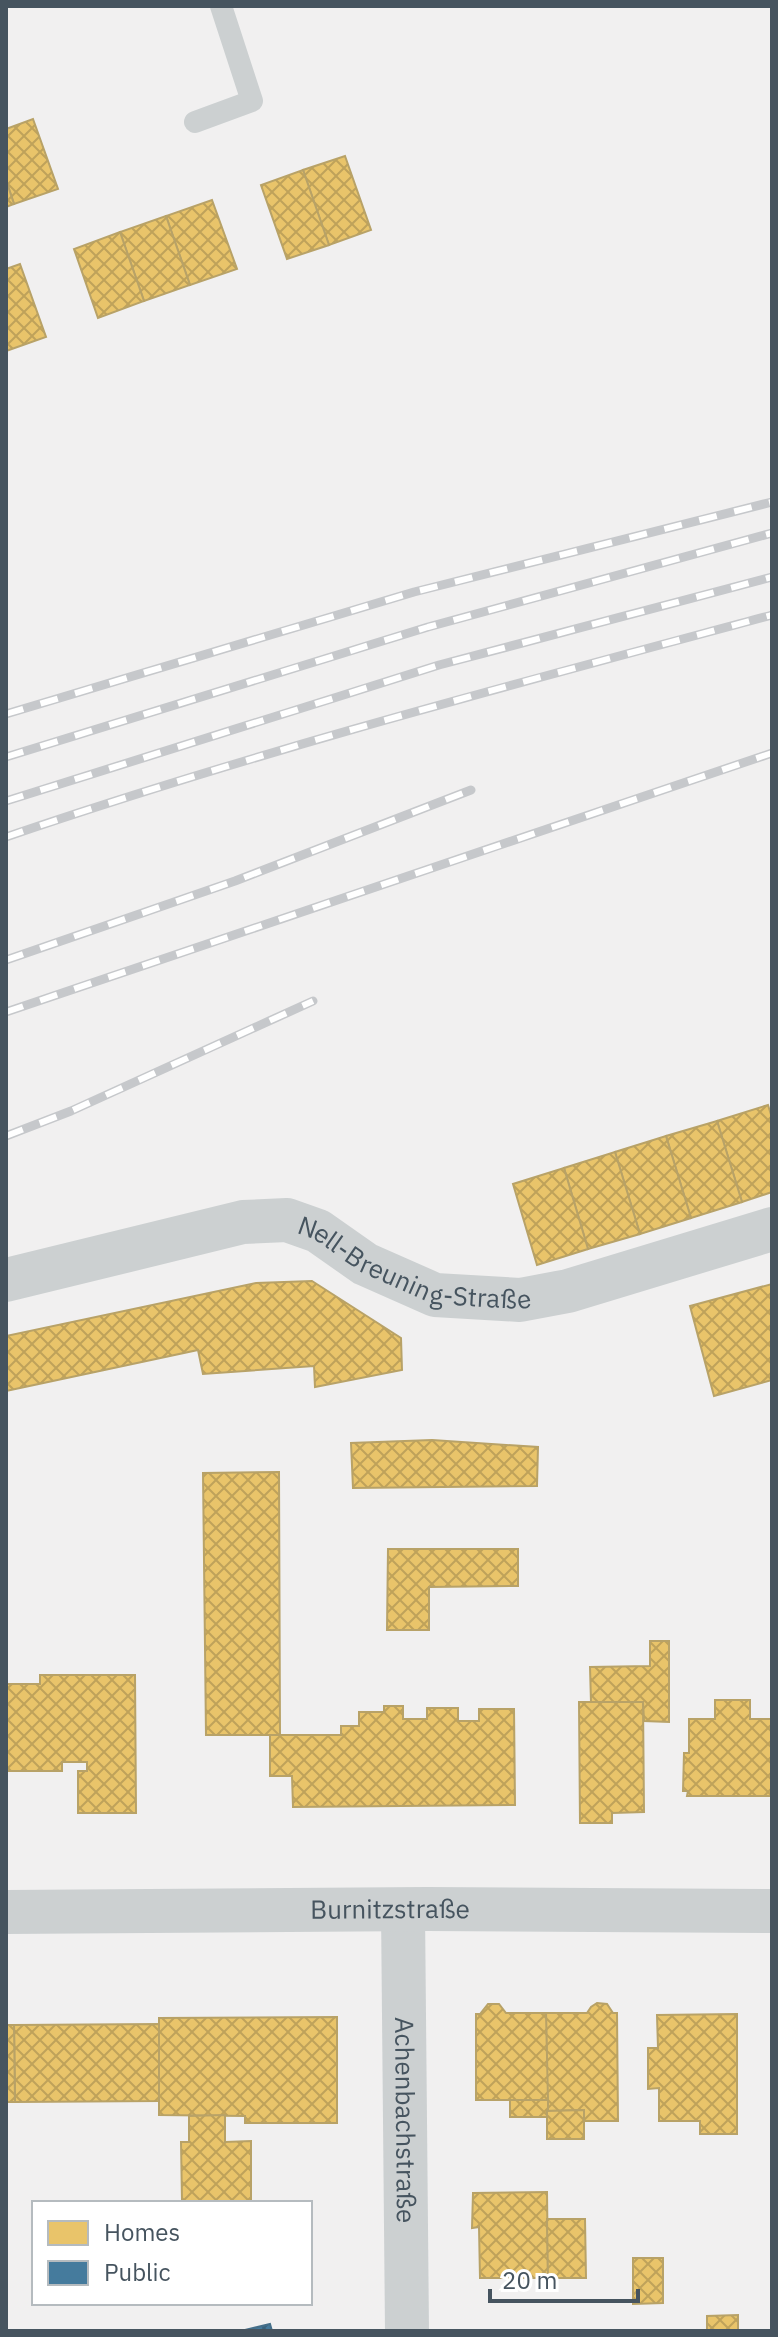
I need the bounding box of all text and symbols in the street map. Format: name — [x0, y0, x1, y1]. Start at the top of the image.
street label: Nell-Breuning-Straße — [294, 1207, 534, 1316]
street label: Burnitzstraße — [310, 1891, 470, 1926]
street label: Achenbachstraße — [388, 2017, 424, 2223]
legend — [32, 2201, 312, 2305]
text: Homes — [104, 2216, 180, 2248]
scale bar — [490, 2253, 638, 2303]
text: Public — [104, 2256, 171, 2288]
text: 20 m — [502, 2264, 557, 2296]

